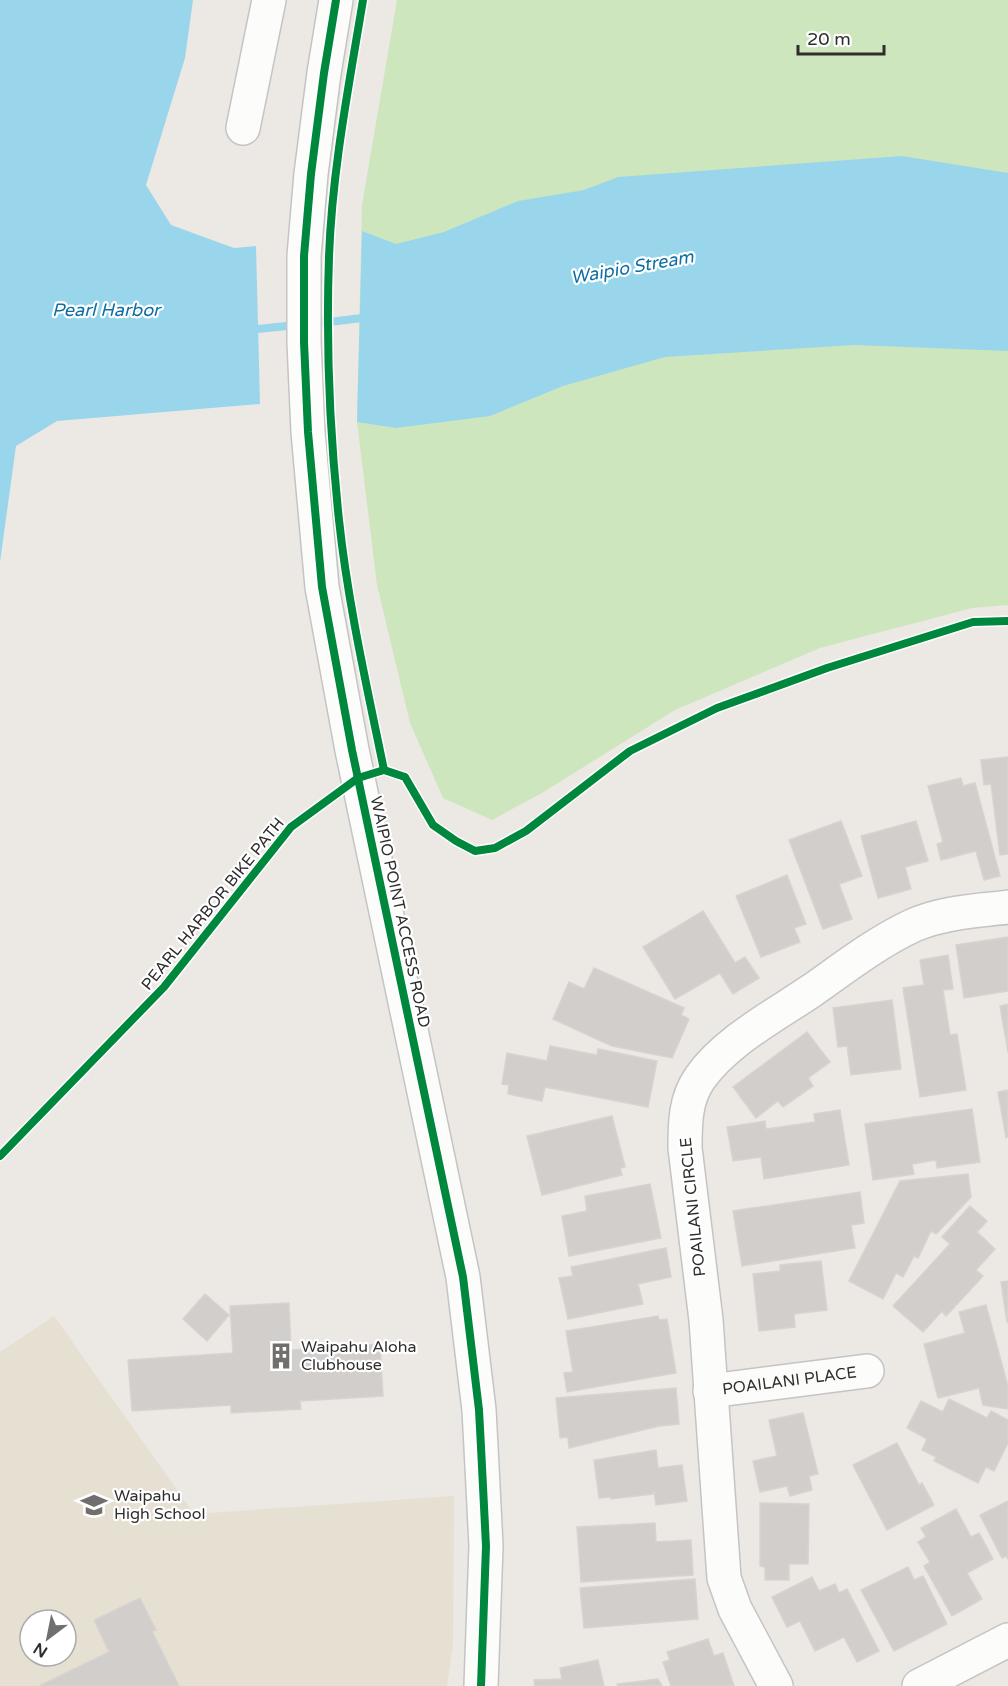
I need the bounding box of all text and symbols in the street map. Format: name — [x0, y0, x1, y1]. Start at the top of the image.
scale bar — [798, 18, 884, 56]
text: 20 m — [807, 28, 851, 50]
water label: Waipio Stream — [569, 245, 696, 289]
water label: Pearl Harbor — [52, 299, 162, 321]
street label: WAIPIO POINT ACCESS ROAD — [366, 794, 434, 1030]
street label: PEARL HARBOR BIKE PATH — [137, 814, 289, 994]
street label: POAILANI CIRCLE — [676, 1136, 710, 1278]
place label: Waipahu Aloha Clubhouse — [301, 1337, 416, 1375]
building icon: Waipahu Aloha Clubhouse — [266, 1341, 296, 1371]
street label: POAILANI PLACE — [721, 1362, 858, 1399]
place label: Waipahu High School — [114, 1486, 205, 1524]
school or university icon: Waipahu High School — [79, 1490, 109, 1520]
north arrow — [18, 1608, 78, 1668]
text: N — [30, 1638, 51, 1662]

